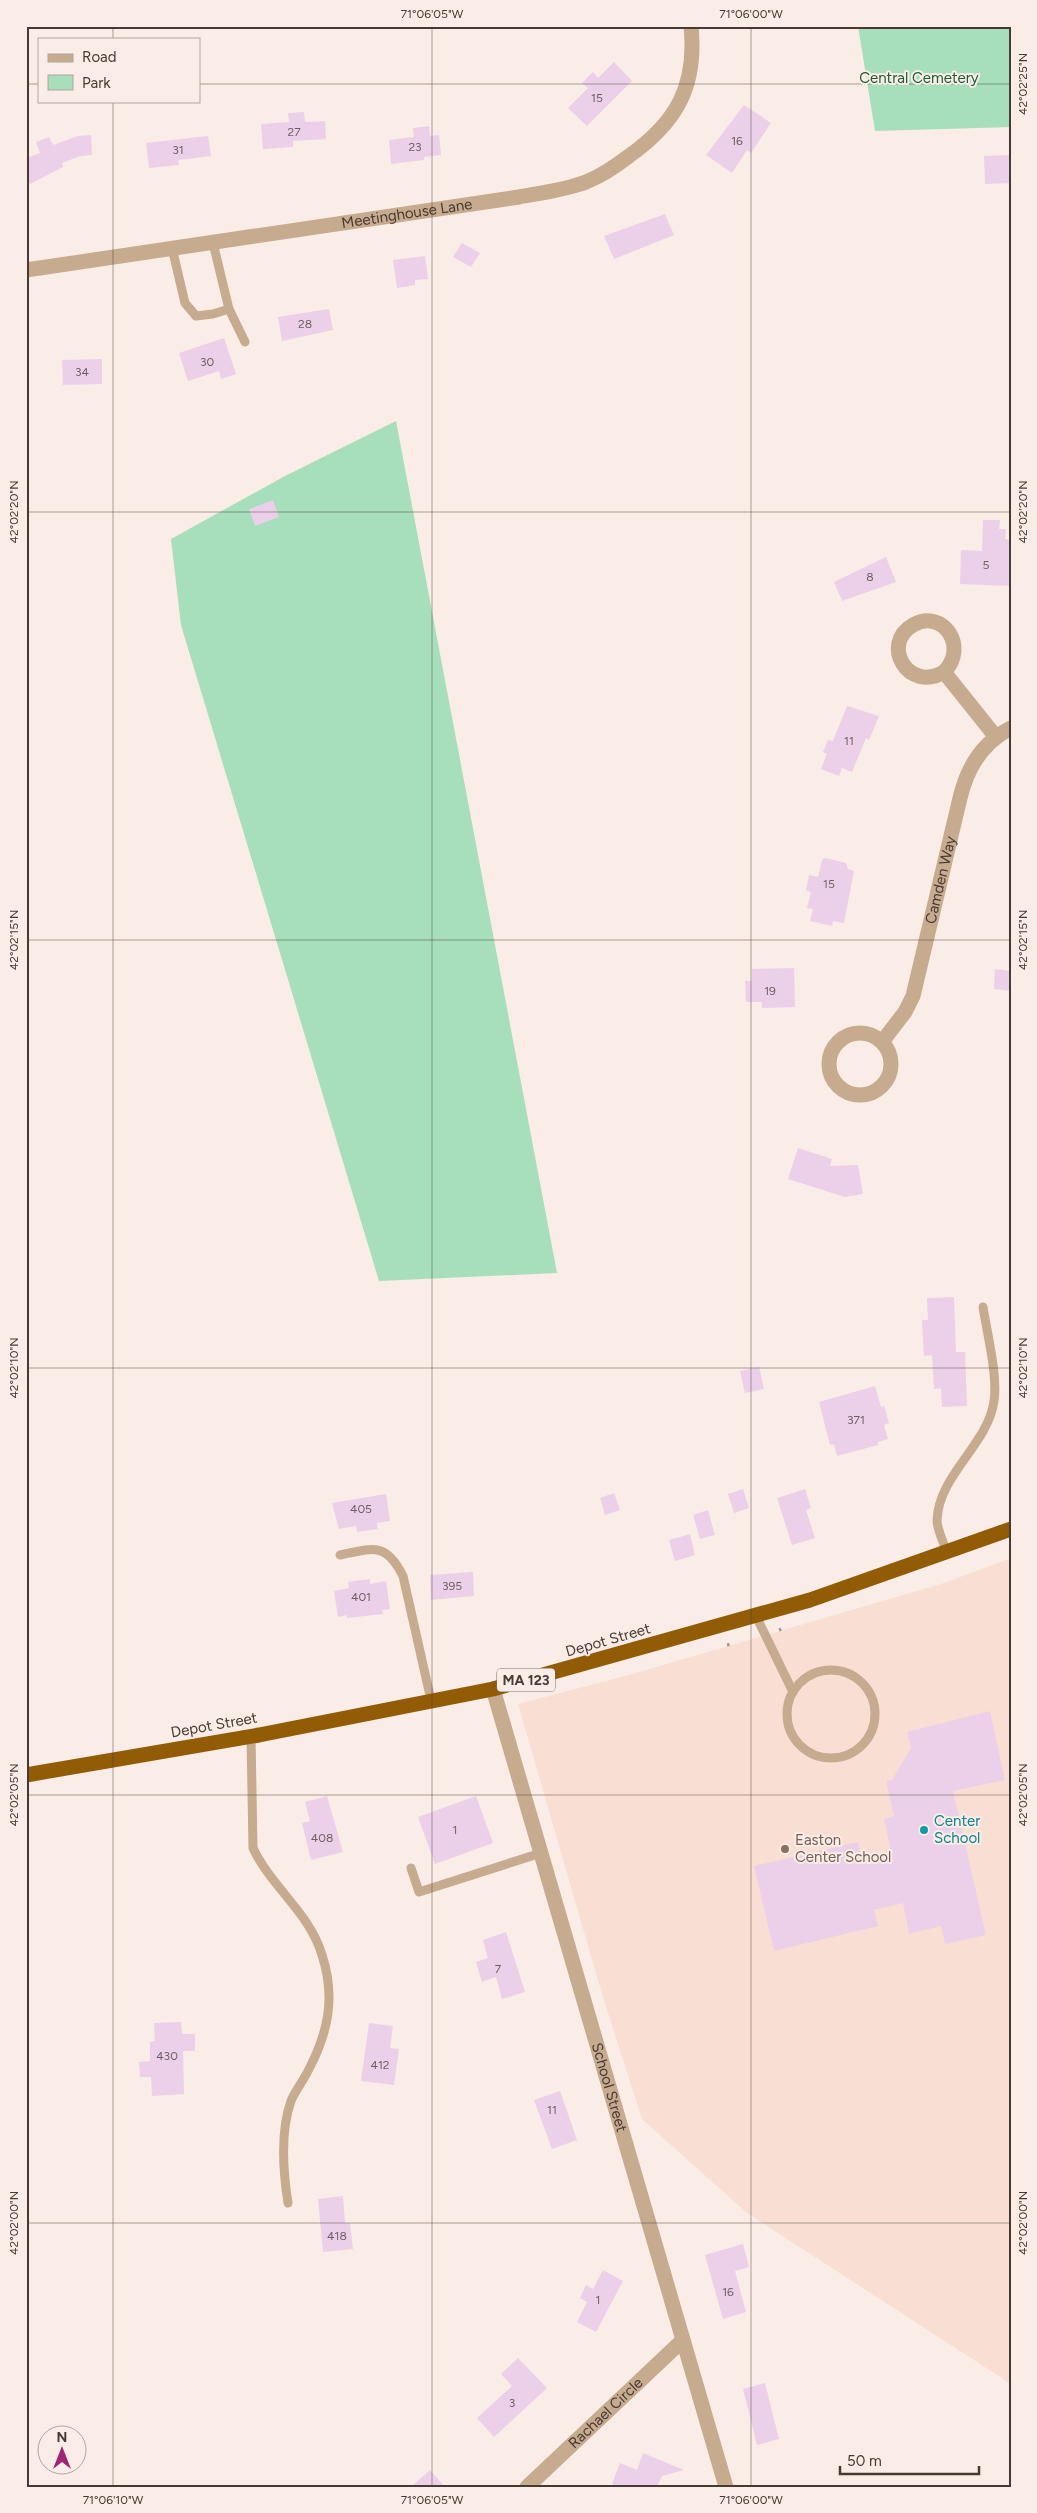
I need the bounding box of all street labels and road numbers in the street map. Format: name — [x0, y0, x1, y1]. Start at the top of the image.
street label: Meetinghouse Lane — [340, 195, 473, 232]
street label: Camden Way — [921, 834, 960, 926]
street label: Depot Street — [563, 1619, 653, 1661]
road number: MA 123 — [497, 1668, 555, 1692]
street label: Depot Street — [169, 1708, 259, 1741]
street label: School Street — [588, 2041, 631, 2134]
street label: Rachael Circle — [565, 2374, 647, 2452]

